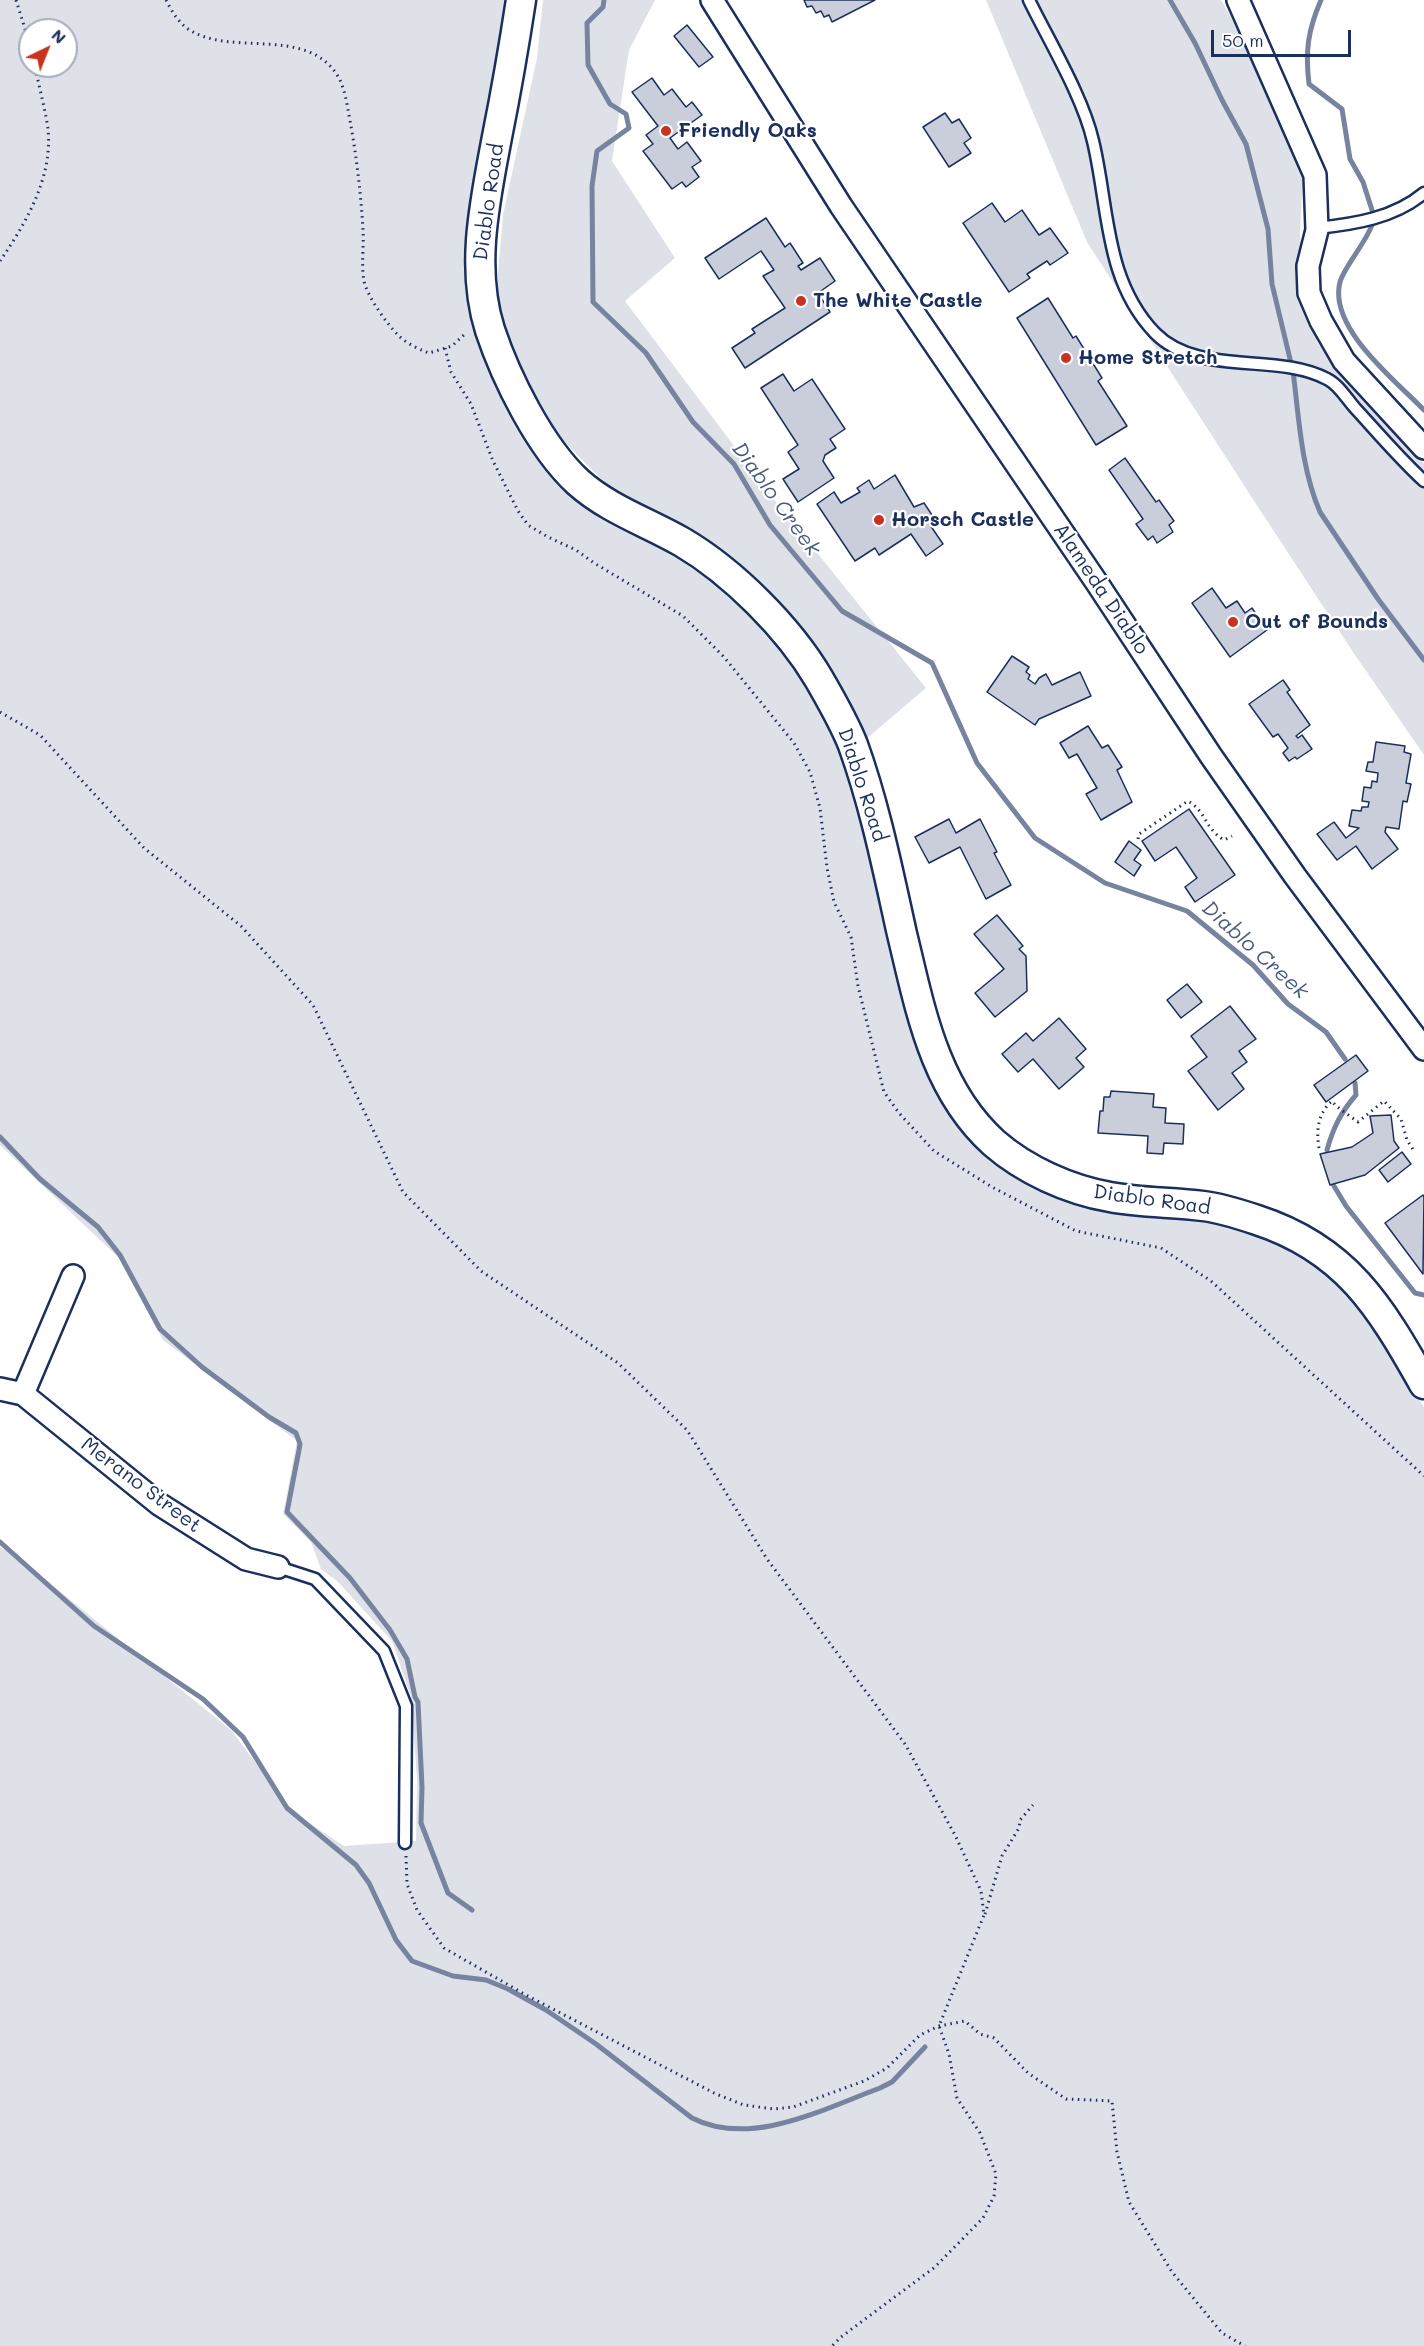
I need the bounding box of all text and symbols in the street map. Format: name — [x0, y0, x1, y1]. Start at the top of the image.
north arrow — [18, 18, 78, 78]
scale bar — [1214, 18, 1354, 56]
text: N — [48, 24, 71, 48]
text: 50 m — [1222, 28, 1264, 52]
place label: Friendly Oaks — [678, 119, 817, 143]
marker: Friendly Oaks — [659, 124, 673, 138]
street label: Diablo Road — [469, 142, 509, 262]
place label: The White Castle — [813, 289, 982, 313]
marker: The White Castle — [794, 294, 808, 308]
place label: Home Stretch — [1078, 346, 1217, 370]
marker: Home Stretch — [1059, 351, 1073, 365]
water label: Diablo Creek — [726, 437, 826, 561]
place label: Horsch Castle — [891, 508, 1034, 532]
marker: Horsch Castle — [872, 513, 886, 527]
street label: Alameda Diablo — [1048, 519, 1154, 659]
place label: Out of Bounds — [1245, 610, 1388, 634]
marker: Out of Bounds — [1226, 615, 1240, 629]
street label: Diablo Road — [832, 725, 892, 845]
water label: Diablo Creek — [1197, 896, 1313, 1004]
street label: Diablo Road — [1092, 1180, 1212, 1220]
street label: Merano Street — [76, 1432, 206, 1538]

